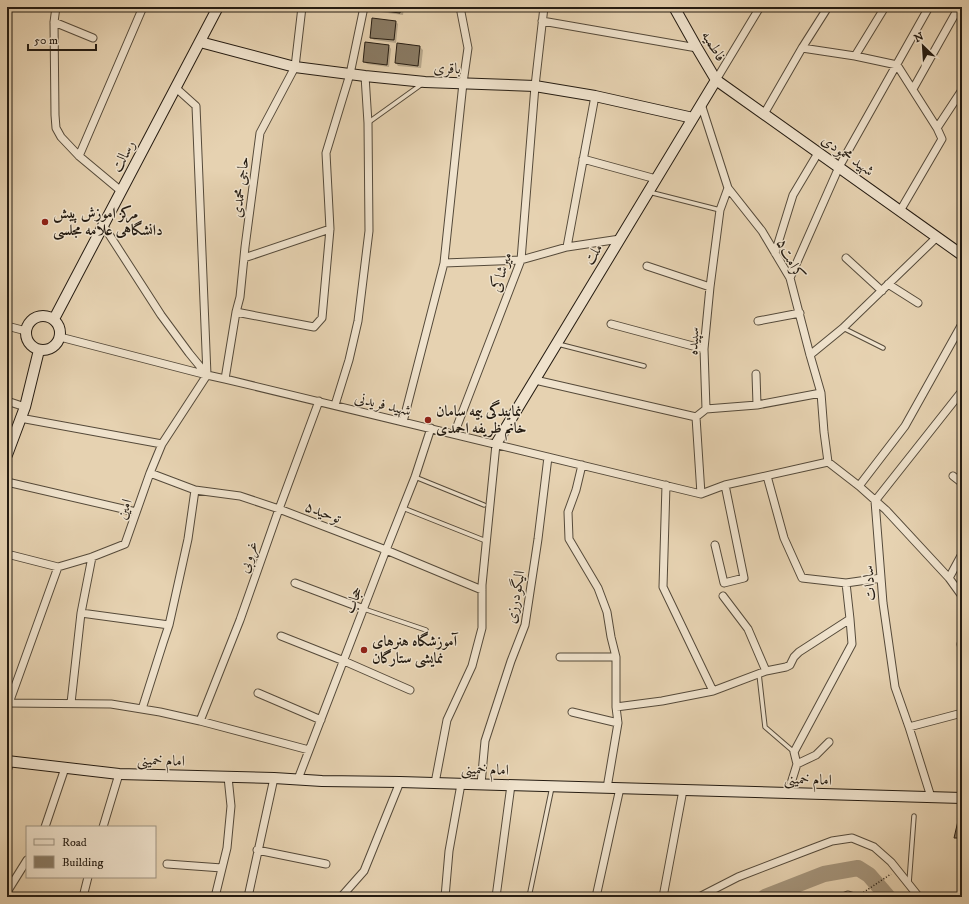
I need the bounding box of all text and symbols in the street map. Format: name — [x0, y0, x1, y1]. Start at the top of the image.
scale bar — [28, 26, 96, 52]
north arrow — [903, 26, 943, 66]
street label: فاطمیه — [697, 27, 730, 65]
text: N — [912, 30, 926, 46]
text: 50 m — [34, 33, 58, 48]
street label: باقری — [433, 59, 461, 78]
street label: شهید محمودی — [818, 130, 878, 180]
street label: رسالت — [107, 137, 140, 176]
street label: حاجی محمدی — [227, 155, 254, 219]
place label: مرکز اموزش پیش دانشگاهی علامه مجلسی — [53, 204, 163, 241]
marker: مرکز اموزش پیش دانشگاهی علامه مجلسی — [40, 217, 50, 227]
street label: کرامت۵ — [772, 235, 809, 283]
street label: ملت — [580, 240, 607, 269]
street label: میرشاکی — [485, 250, 517, 294]
street label: سپیده — [683, 326, 705, 356]
street label: شهید فریدنی — [353, 388, 413, 421]
place label: نمایندگی بیمه سامان خانم ظریفه احمدی — [436, 399, 526, 441]
marker: نمایندگی بیمه سامان خانم ظریفه احمدی — [423, 415, 433, 425]
street label: امین — [112, 496, 137, 522]
street label: توحید۵ — [302, 497, 344, 528]
street label: غروبی — [234, 539, 264, 576]
street label: سادات — [858, 564, 881, 602]
street label: الیگودرزی — [500, 569, 530, 625]
street label: حجاب — [340, 584, 367, 617]
place label: آموزشگاه هنرهای نمایشی ستارگان — [372, 631, 459, 669]
marker: آموزشگاه هنرهای نمایشی ستارگان — [359, 645, 369, 655]
street label: امام خمینی — [137, 750, 185, 774]
street label: امام خمینی — [461, 759, 509, 783]
street label: امام خمینی — [784, 769, 832, 793]
legend — [26, 826, 156, 878]
text: Road — [62, 835, 87, 850]
text: Building — [62, 855, 103, 870]

